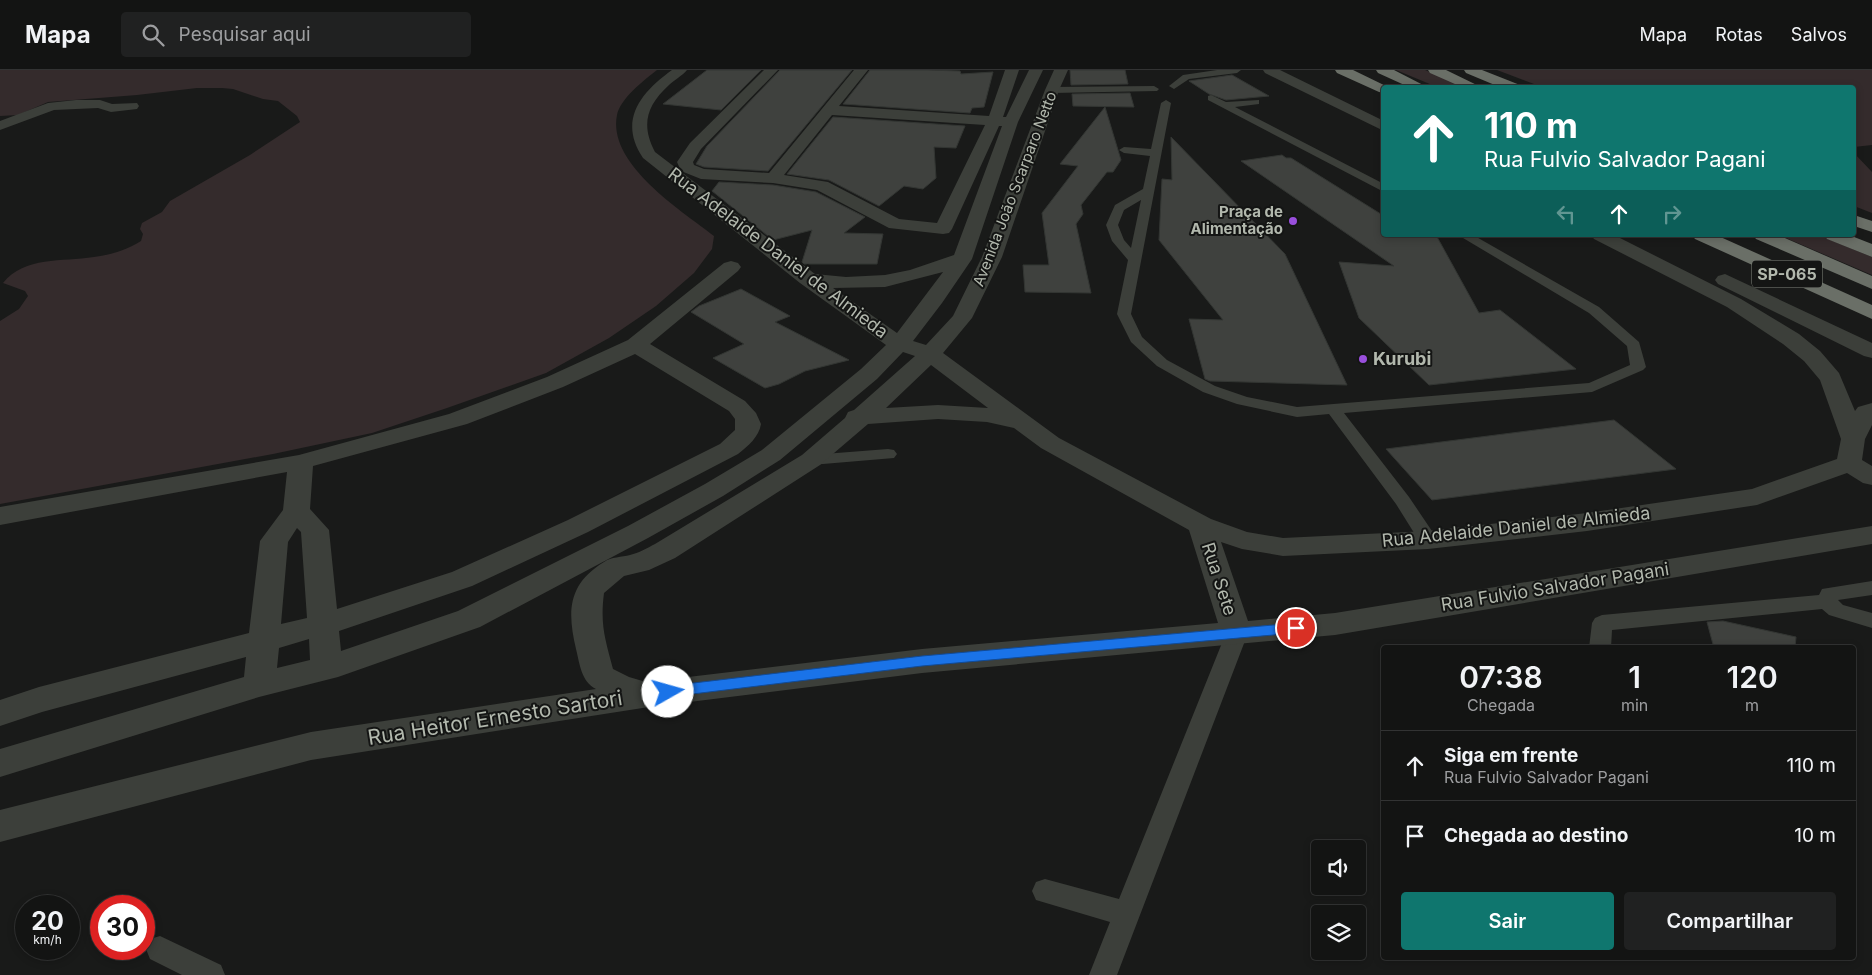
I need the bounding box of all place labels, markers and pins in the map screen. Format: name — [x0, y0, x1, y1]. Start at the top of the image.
place label: Praça de Alimentação — [1191, 202, 1283, 238]
marker: Praça de Alimentação — [1287, 215, 1299, 227]
place label: Kurubi — [1373, 348, 1431, 369]
marker: Kurubi — [1357, 353, 1369, 365]
pin — [1275, 607, 1317, 649]

